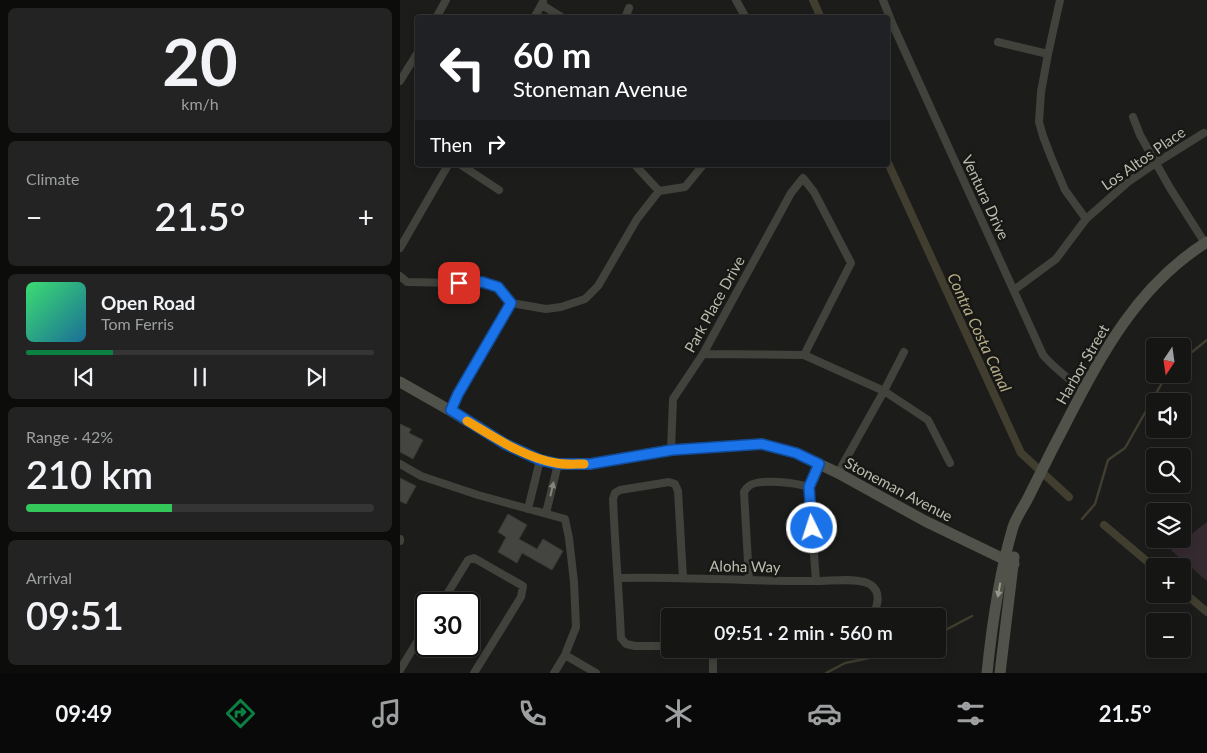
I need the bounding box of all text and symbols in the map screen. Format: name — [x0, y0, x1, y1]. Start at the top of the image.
text: 20 — [162, 22, 238, 100]
text: 60 m — [513, 33, 591, 75]
icon: left — [430, 35, 495, 100]
text: Stoneman Avenue — [513, 75, 688, 102]
text: km/h — [181, 94, 219, 113]
street label: Los Altos Place — [1098, 122, 1188, 194]
icon: right — [482, 130, 510, 158]
text: Then — [430, 133, 472, 156]
street label: Ventura Drive — [959, 152, 1013, 242]
text: Climate — [26, 169, 79, 188]
text: 21.5° — [155, 193, 245, 239]
text: − — [26, 200, 42, 234]
text: + — [358, 200, 374, 234]
street label: Park Place Drive — [680, 252, 748, 355]
pin — [438, 262, 480, 304]
icon: arrive — [445, 269, 473, 297]
water label: Contra Costa Canal — [944, 269, 1016, 395]
text: Open Road — [101, 291, 195, 314]
text: Tom Ferris — [101, 314, 174, 333]
street label: Harbor Street — [1052, 320, 1112, 407]
north arrow — [1146, 338, 1191, 382]
map controls — [1146, 338, 1191, 658]
icon: previous — [70, 363, 98, 391]
icon: pause — [186, 363, 214, 391]
icon: next — [302, 363, 330, 391]
button: sound — [1146, 393, 1191, 438]
text: Range · 42% — [26, 427, 113, 446]
button: search — [1146, 448, 1191, 493]
text: 210 km — [26, 451, 153, 497]
street label: Stoneman Avenue — [842, 453, 956, 525]
one-way arrow — [548, 481, 556, 496]
position arrow — [785, 501, 837, 553]
button: layers — [1146, 503, 1191, 548]
street label: Aloha Way — [709, 556, 781, 576]
button: + — [1146, 558, 1191, 603]
text: Arrival — [26, 568, 72, 587]
one-way arrow — [995, 582, 1003, 598]
text: 09:51 — [26, 592, 124, 638]
speed limit sign: 30 — [415, 592, 480, 657]
button: − — [1146, 613, 1191, 658]
text: 09:51 · 2 min · 560 m — [714, 621, 893, 644]
icon: directions — [223, 696, 258, 731]
icon: music — [369, 696, 404, 731]
icon: phone — [515, 696, 550, 731]
icon: climate — [661, 696, 696, 731]
icon: car — [807, 696, 842, 731]
icon: filters — [953, 696, 988, 731]
text: 09:49 — [55, 700, 112, 727]
text: 21.5° — [1099, 700, 1152, 727]

